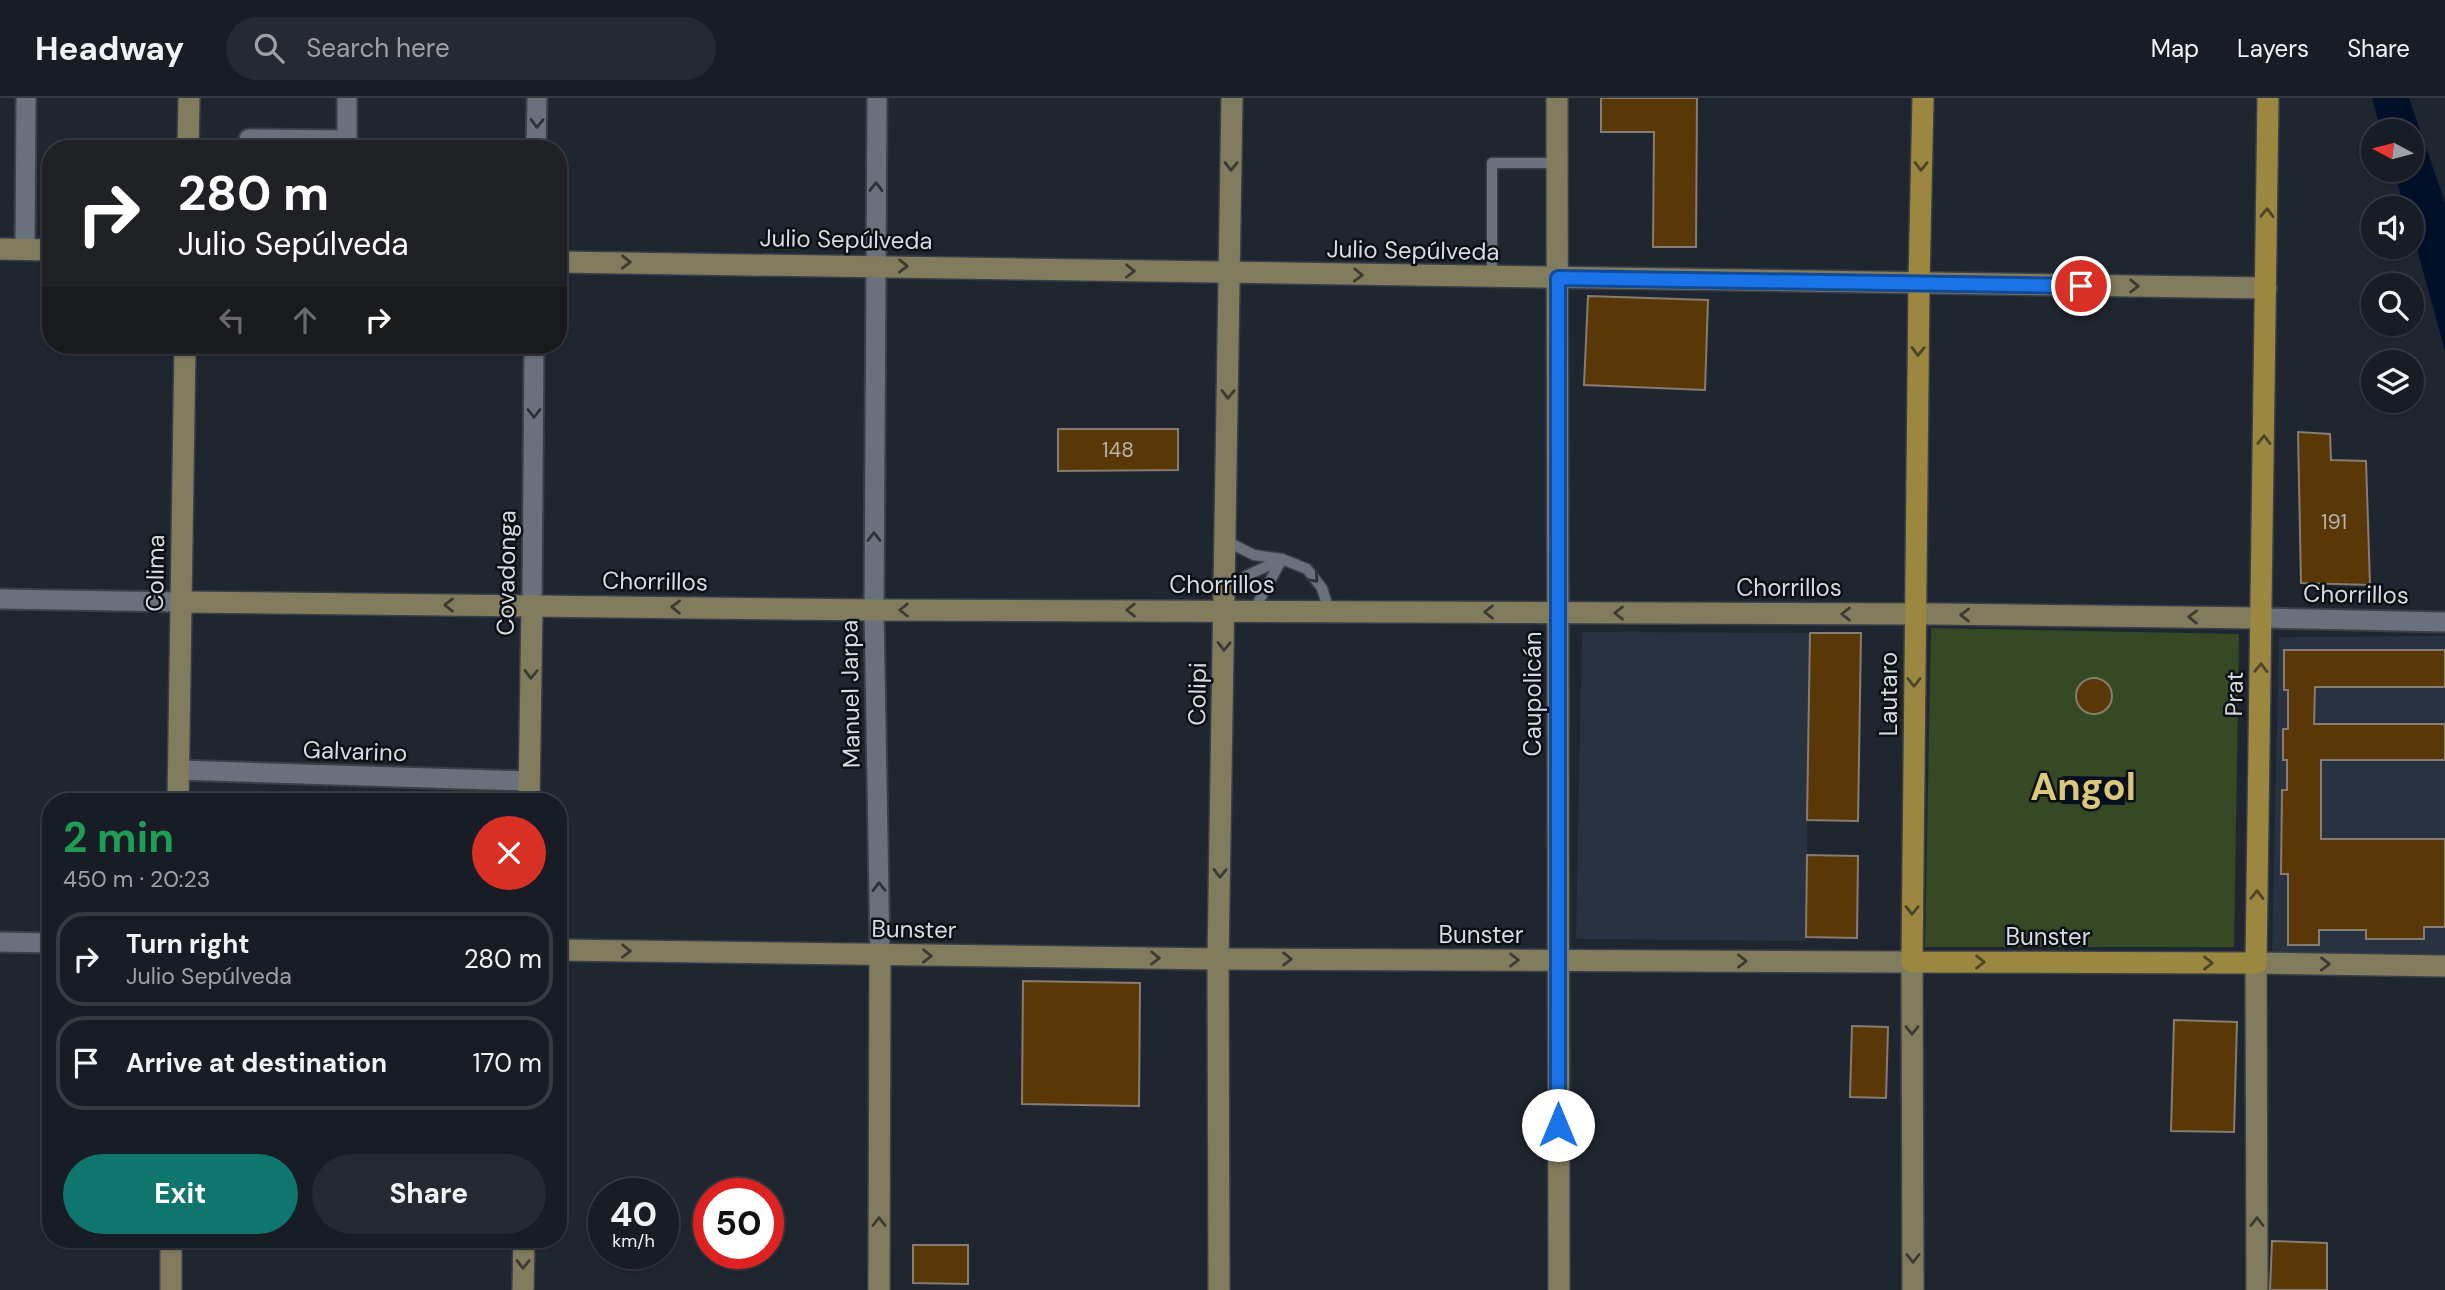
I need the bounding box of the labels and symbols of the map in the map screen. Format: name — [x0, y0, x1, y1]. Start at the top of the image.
one-way arrow — [529, 118, 544, 129]
north arrow — [2361, 119, 2424, 182]
one-way arrow — [1223, 161, 1239, 172]
one-way arrow — [1914, 161, 1929, 172]
one-way arrow — [868, 181, 883, 192]
one-way arrow — [2259, 207, 2275, 217]
street label: Julio Sepúlveda — [759, 222, 933, 256]
street label: Julio Sepúlveda — [1326, 233, 1500, 267]
one-way arrow — [621, 255, 632, 270]
pin — [2051, 256, 2111, 316]
one-way arrow — [898, 258, 909, 274]
one-way arrow — [1125, 264, 1136, 279]
one-way arrow — [1353, 268, 1364, 283]
one-way arrow — [2129, 279, 2140, 294]
one-way arrow — [1910, 347, 1926, 357]
one-way arrow — [1220, 389, 1236, 399]
one-way arrow — [526, 408, 542, 419]
one-way arrow — [2256, 434, 2272, 445]
house number: 148 — [1102, 436, 1134, 464]
house number: 191 — [2321, 508, 2347, 536]
street label: Covadonga — [489, 510, 523, 636]
one-way arrow — [866, 531, 882, 542]
street label: Colima — [139, 534, 171, 612]
street label: Chorrillos — [602, 565, 708, 597]
street label: Chorrillos — [1169, 569, 1275, 600]
one-way arrow — [1306, 570, 1318, 583]
street label: Chorrillos — [1736, 572, 1842, 603]
street label: Chorrillos — [2303, 578, 2409, 610]
one-way arrow — [443, 597, 454, 613]
one-way arrow — [671, 600, 682, 615]
one-way arrow — [898, 602, 909, 618]
one-way arrow — [1126, 602, 1136, 618]
one-way arrow — [1484, 604, 1494, 620]
one-way arrow — [1613, 605, 1624, 621]
one-way arrow — [1841, 606, 1851, 622]
one-way arrow — [1960, 607, 1971, 622]
one-way arrow — [2187, 610, 2198, 625]
street label: Manuel Jarpa — [833, 620, 867, 768]
street label: Caupolicán — [1517, 632, 1548, 756]
one-way arrow — [1216, 640, 1231, 651]
street label: Lautaro — [1873, 652, 1904, 736]
street label: Colipi — [1181, 662, 1213, 726]
one-way arrow — [2253, 662, 2268, 673]
one-way arrow — [523, 669, 539, 679]
street label: Prat — [2218, 671, 2250, 717]
one-way arrow — [1907, 677, 1922, 688]
street label: Galvarino — [302, 734, 408, 768]
district label: Angol — [2030, 762, 2136, 812]
one-way arrow — [1212, 868, 1228, 879]
one-way arrow — [871, 881, 887, 892]
one-way arrow — [2249, 889, 2265, 900]
one-way arrow — [1904, 905, 1920, 916]
street label: Bunster — [871, 913, 957, 945]
street label: Bunster — [1438, 919, 1524, 950]
street label: Bunster — [2005, 921, 2091, 952]
one-way arrow — [622, 943, 632, 959]
one-way arrow — [922, 948, 933, 963]
one-way arrow — [1150, 950, 1161, 966]
one-way arrow — [1282, 951, 1292, 967]
one-way arrow — [1509, 952, 1520, 968]
one-way arrow — [1737, 953, 1747, 969]
one-way arrow — [1975, 954, 1986, 970]
one-way arrow — [2203, 955, 2213, 971]
one-way arrow — [2320, 956, 2330, 972]
one-way arrow — [1904, 1025, 1920, 1036]
position arrow — [1521, 1088, 1595, 1162]
speed limit sign: 50 — [693, 1178, 784, 1269]
one-way arrow — [871, 1216, 887, 1227]
one-way arrow — [2249, 1216, 2265, 1227]
one-way arrow — [1905, 1253, 1921, 1263]
one-way arrow — [516, 1259, 531, 1270]

